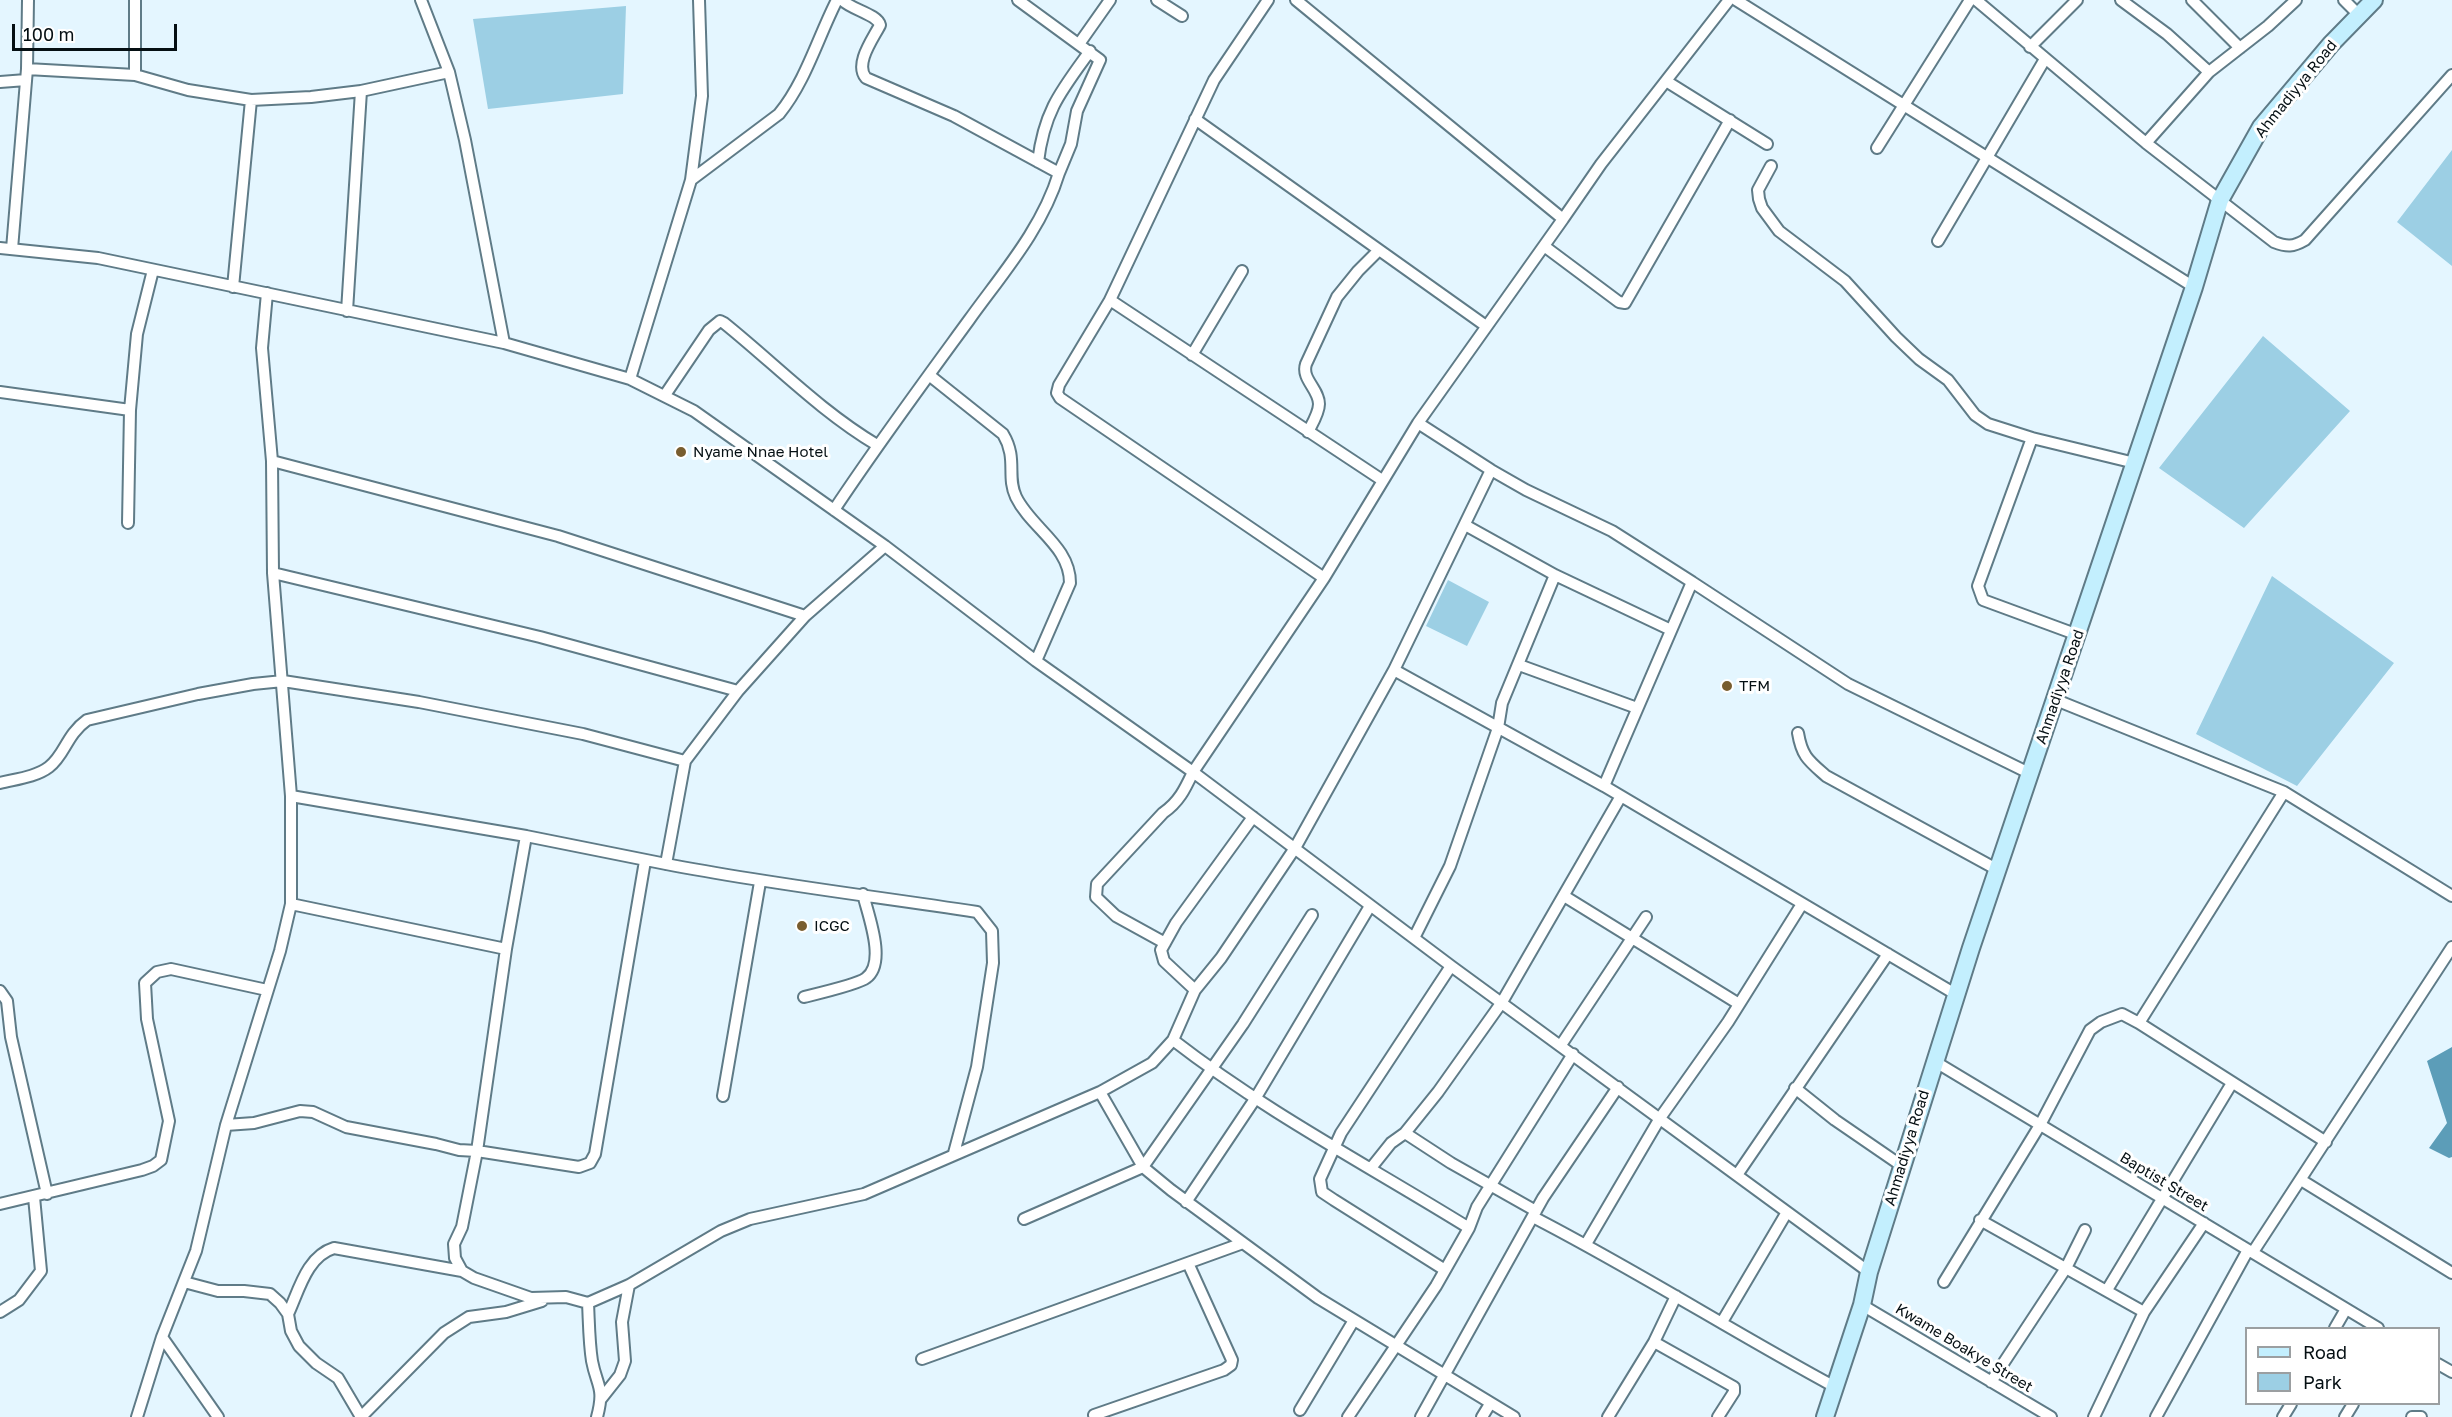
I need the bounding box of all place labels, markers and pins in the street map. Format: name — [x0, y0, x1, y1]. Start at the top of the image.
place label: Nyame Nnae Hotel — [693, 443, 828, 461]
marker: Nyame Nnae Hotel — [674, 445, 688, 459]
place label: TFM — [1739, 677, 1770, 695]
marker: TFM — [1720, 679, 1734, 693]
place label: ICGC — [814, 917, 850, 935]
marker: ICGC — [795, 919, 809, 933]

